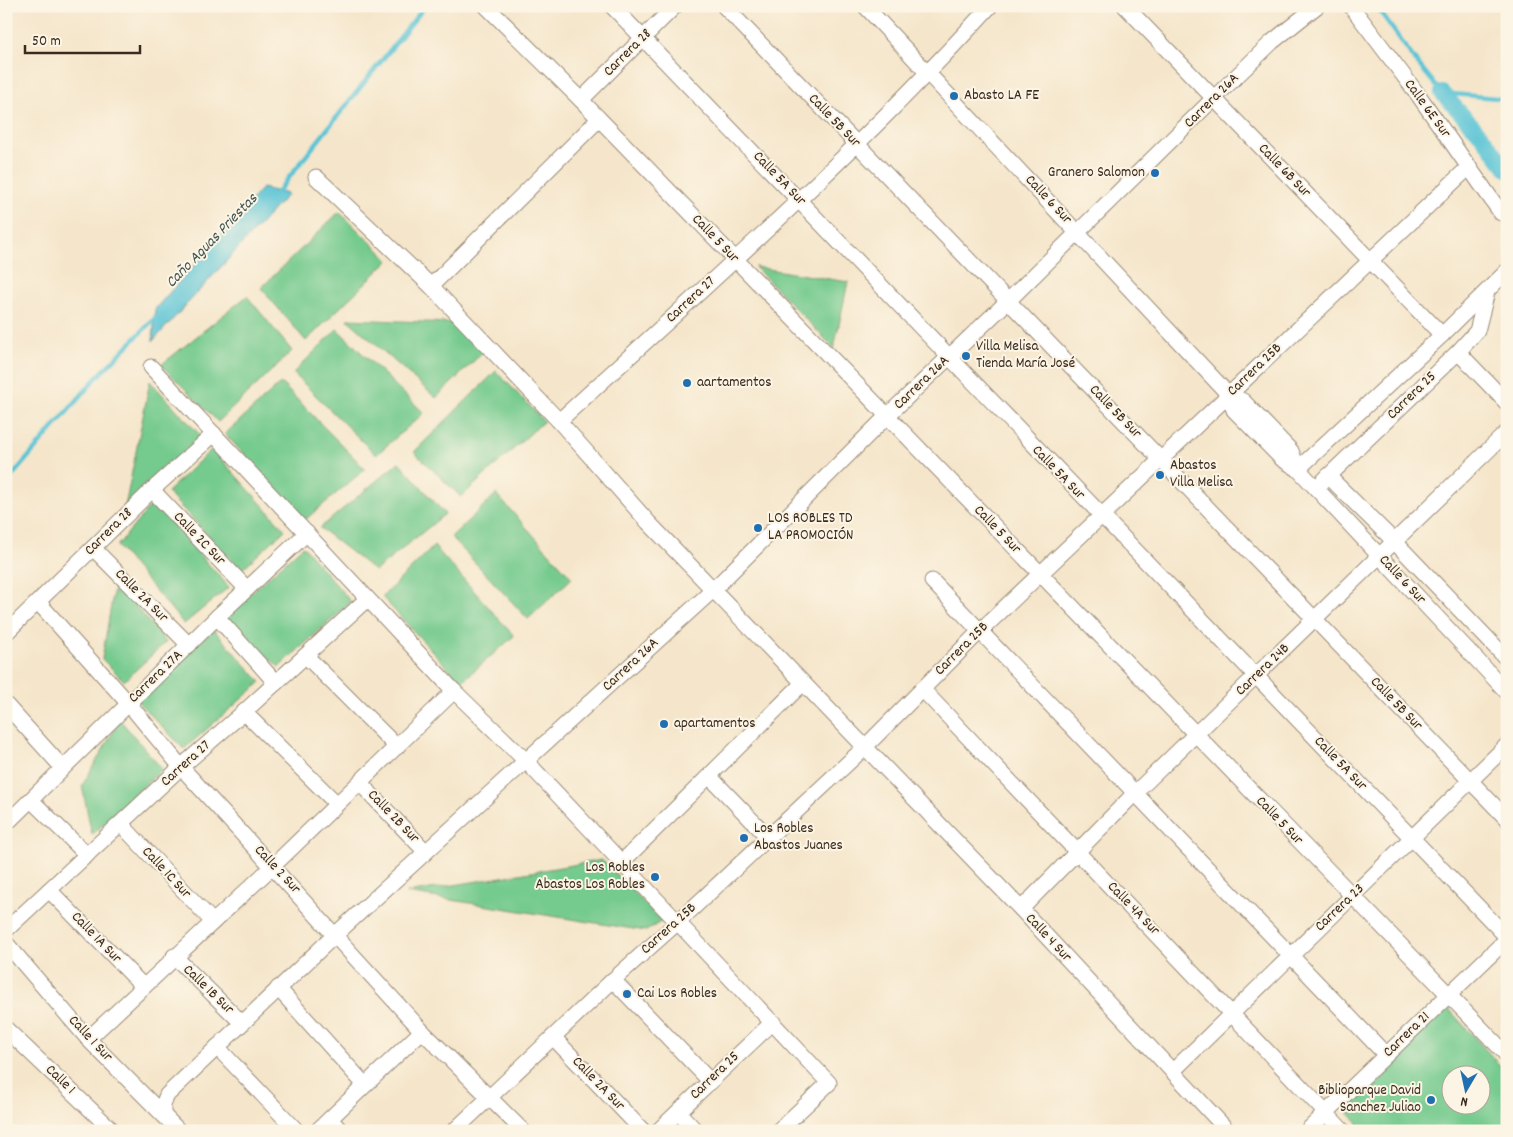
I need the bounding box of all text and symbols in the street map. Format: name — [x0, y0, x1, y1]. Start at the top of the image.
scale bar — [25, 22, 140, 54]
street label: Carrera 28 — [599, 24, 657, 82]
text: 50 m — [32, 31, 61, 53]
street label: Carrera 26A — [1179, 68, 1245, 134]
street label: Calle 6E Sur — [1398, 75, 1456, 143]
place label: Abasto LA FE — [964, 85, 1039, 107]
street label: Calle 5B Sur — [803, 89, 866, 153]
marker: Abasto LA FE — [948, 90, 960, 102]
street label: Calle 6B Sur — [1252, 139, 1316, 203]
street label: Calle 5A Sur — [747, 147, 811, 212]
place label: Granero Salomon — [1048, 162, 1145, 184]
marker: Granero Salomon — [1149, 167, 1161, 179]
street label: Calle 6 Sur — [1019, 170, 1077, 230]
water label: Caño Aguas Priestas — [161, 187, 264, 294]
street label: Calle 5 Sur — [686, 210, 744, 269]
street label: Carrera 27 — [661, 271, 721, 329]
place label: Villa Melisa Tienda María José — [976, 336, 1075, 375]
street label: Carrera 25B — [1223, 338, 1287, 402]
marker: Villa Melisa Tienda María José — [960, 350, 972, 362]
street label: Carrera 26A — [889, 351, 955, 415]
street label: Carrera 25 — [1382, 367, 1442, 425]
place label: aartamentos — [697, 372, 772, 394]
marker: aartamentos — [681, 377, 693, 389]
street label: Calle 5B Sur — [1084, 380, 1147, 444]
street label: Calle 5A Sur — [1026, 441, 1090, 506]
place label: Abastos Villa Melisa — [1170, 455, 1234, 494]
marker: Abastos Villa Melisa — [1154, 469, 1166, 481]
street label: Calle 5 Sur — [968, 501, 1026, 560]
street label: Carrera 28 — [80, 503, 138, 561]
street label: Calle 2C Sur — [168, 507, 231, 571]
place label: LOS ROBLES TD LA PROMOCIÓN — [768, 508, 854, 547]
marker: LOS ROBLES TD LA PROMOCIÓN — [752, 522, 764, 534]
street label: Calle 6 Sur — [1373, 550, 1431, 610]
street label: Calle 2A Sur — [109, 564, 173, 628]
street label: Carrera 25B — [930, 617, 994, 681]
street label: Carrera 26A — [598, 633, 664, 697]
street label: Carrera 24B — [1231, 638, 1295, 702]
street label: Carrera 27A — [124, 645, 188, 709]
street label: Calle 5B Sur — [1365, 672, 1428, 736]
place label: apartamentos — [674, 713, 755, 735]
marker: apartamentos — [658, 718, 670, 730]
street label: Calle 5A Sur — [1308, 732, 1372, 797]
street label: Carrera 27 — [156, 735, 216, 792]
street label: Calle 2B Sur — [362, 785, 425, 849]
street label: Calle 5 Sur — [1250, 792, 1308, 851]
place label: Los Robles Abastos Juanes — [754, 818, 843, 857]
marker: Los Robles Abastos Juanes — [738, 832, 750, 844]
street label: Calle 2 Sur — [248, 840, 306, 900]
street label: Calle 1C Sur — [136, 842, 196, 904]
place label: Los Robles Abastos Los Robles — [535, 857, 645, 896]
marker: Los Robles Abastos Los Robles — [649, 871, 661, 883]
street label: Calle 4A Sur — [1101, 877, 1165, 941]
street label: Carrera 23 — [1310, 879, 1370, 937]
street label: Carrera 25B — [636, 898, 702, 960]
street label: Calle 1A Sur — [65, 907, 127, 969]
street label: Calle 4 Sur — [1020, 909, 1077, 968]
street label: Calle 1B Sur — [177, 960, 239, 1020]
place label: Cai Los Robles — [637, 983, 717, 1005]
marker: Cai Los Robles — [621, 988, 633, 1000]
street label: Carrera 21 — [1378, 1007, 1436, 1063]
street label: Calle 1 Sur — [63, 1011, 118, 1068]
street label: Carrera 25 — [685, 1047, 745, 1105]
street label: Calle 2A Sur — [566, 1052, 630, 1117]
street label: Calle 1 — [40, 1060, 80, 1100]
north arrow — [1440, 1064, 1490, 1114]
place label: Biblioparque David Sanchez Juliao — [1318, 1080, 1421, 1119]
text: N — [1459, 1090, 1469, 1111]
marker: Biblioparque David Sanchez Juliao — [1425, 1094, 1437, 1106]

